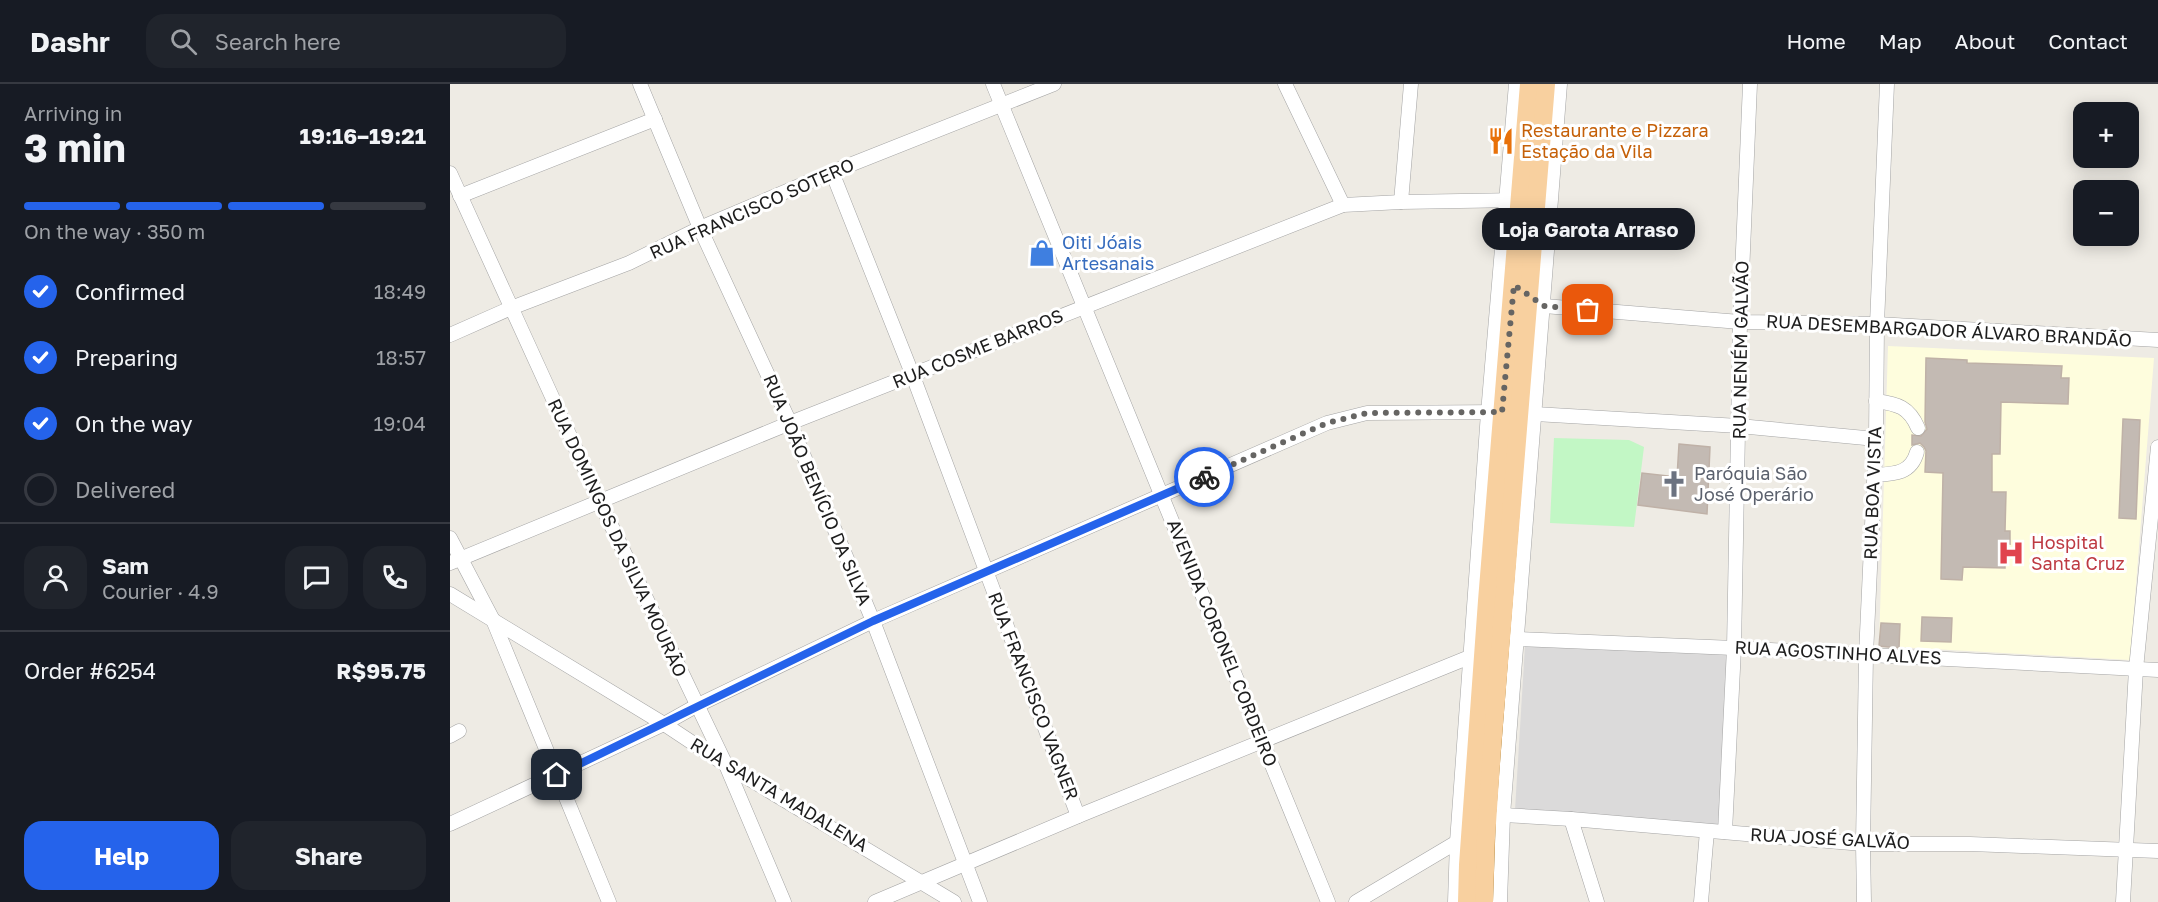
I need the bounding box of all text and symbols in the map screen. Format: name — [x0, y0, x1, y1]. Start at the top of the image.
search box — [146, 14, 566, 68]
text: Dashr — [30, 25, 110, 58]
icon: search — [167, 25, 200, 58]
text: Search here — [215, 28, 341, 55]
text: Home — [1786, 28, 1846, 54]
text: Map — [1879, 28, 1922, 54]
text: About — [1955, 28, 2015, 54]
text: Contact — [2048, 28, 2128, 54]
text: Arriving in — [24, 101, 122, 125]
map controls — [2073, 102, 2139, 246]
button: + — [2073, 102, 2139, 168]
place label: Restaurante e Pizzara Estação da Vila — [1521, 119, 1709, 162]
text: 19:16–19:21 — [300, 122, 426, 149]
text: 3 min — [24, 124, 126, 171]
restaurant icon: Restaurante e Pizzara Estação da Vila — [1486, 126, 1516, 156]
street label: RUA FRANCISCO SOTERO — [646, 153, 857, 263]
button: − — [2073, 180, 2139, 246]
callout: Loja Garota Arraso — [1482, 208, 1694, 250]
text: Loja Garota Arraso — [1498, 217, 1679, 241]
text: On the way · 350 m — [24, 219, 205, 243]
place label: Oiti Jóais Artesanais — [1062, 231, 1154, 274]
shop icon: Oiti Jóais Artesanais — [1027, 238, 1057, 268]
street label: RUA NENÉM GALVÃO — [1727, 260, 1753, 440]
icon: check — [24, 275, 57, 308]
text: Confirmed — [75, 278, 185, 305]
text: 18:49 — [374, 279, 426, 303]
pin — [1562, 284, 1613, 335]
icon: bag — [1571, 293, 1604, 326]
street label: RUA COSME BARROS — [889, 304, 1066, 392]
street label: RUA DESEMBARGADOR ÁLVARO BRANDÃO — [1766, 309, 2132, 351]
icon: check — [24, 341, 57, 374]
text: Preparing — [75, 344, 178, 371]
text: 18:57 — [376, 345, 426, 369]
street label: RUA JOÃO BENÍCIO DA SILVA — [759, 371, 877, 608]
street label: RUA DOMINGOS DA SILVA MOURÃO — [544, 395, 692, 680]
icon: check — [24, 407, 57, 440]
text: On the way — [75, 410, 193, 437]
text: 19:04 — [374, 411, 426, 435]
street label: RUA BOA VISTA — [1859, 426, 1885, 560]
courier — [1174, 447, 1234, 507]
icon: bike — [1188, 461, 1221, 494]
place label: Paróquia São José Operário — [1694, 462, 1814, 505]
church icon: Paróquia São José Operário — [1659, 469, 1689, 499]
text: Delivered — [75, 476, 175, 503]
street label: AVENIDA CORONEL CORDEIRO — [1163, 516, 1283, 769]
place label: Hospital Santa Cruz — [2031, 531, 2125, 574]
hospital icon: Hospital Santa Cruz — [1996, 538, 2026, 568]
button: person — [24, 546, 87, 609]
button: chat — [285, 546, 348, 609]
button: phone — [363, 546, 426, 609]
text: Sam — [102, 552, 149, 579]
text: Courier · 4.9 — [102, 579, 219, 603]
street label: RUA FRANCISCO VAGNER — [984, 588, 1084, 803]
street label: RUA AGOSTINHO ALVES — [1734, 636, 1942, 668]
text: Order #6254 — [24, 657, 156, 684]
text: R$95.75 — [336, 657, 426, 684]
street label: RUA SANTA MADALENA — [687, 732, 872, 856]
pin — [531, 749, 582, 800]
icon: home — [540, 758, 573, 791]
button: Help — [24, 821, 219, 890]
button: Share — [231, 821, 426, 890]
street label: RUA JOSÉ GALVÃO — [1750, 823, 1910, 853]

